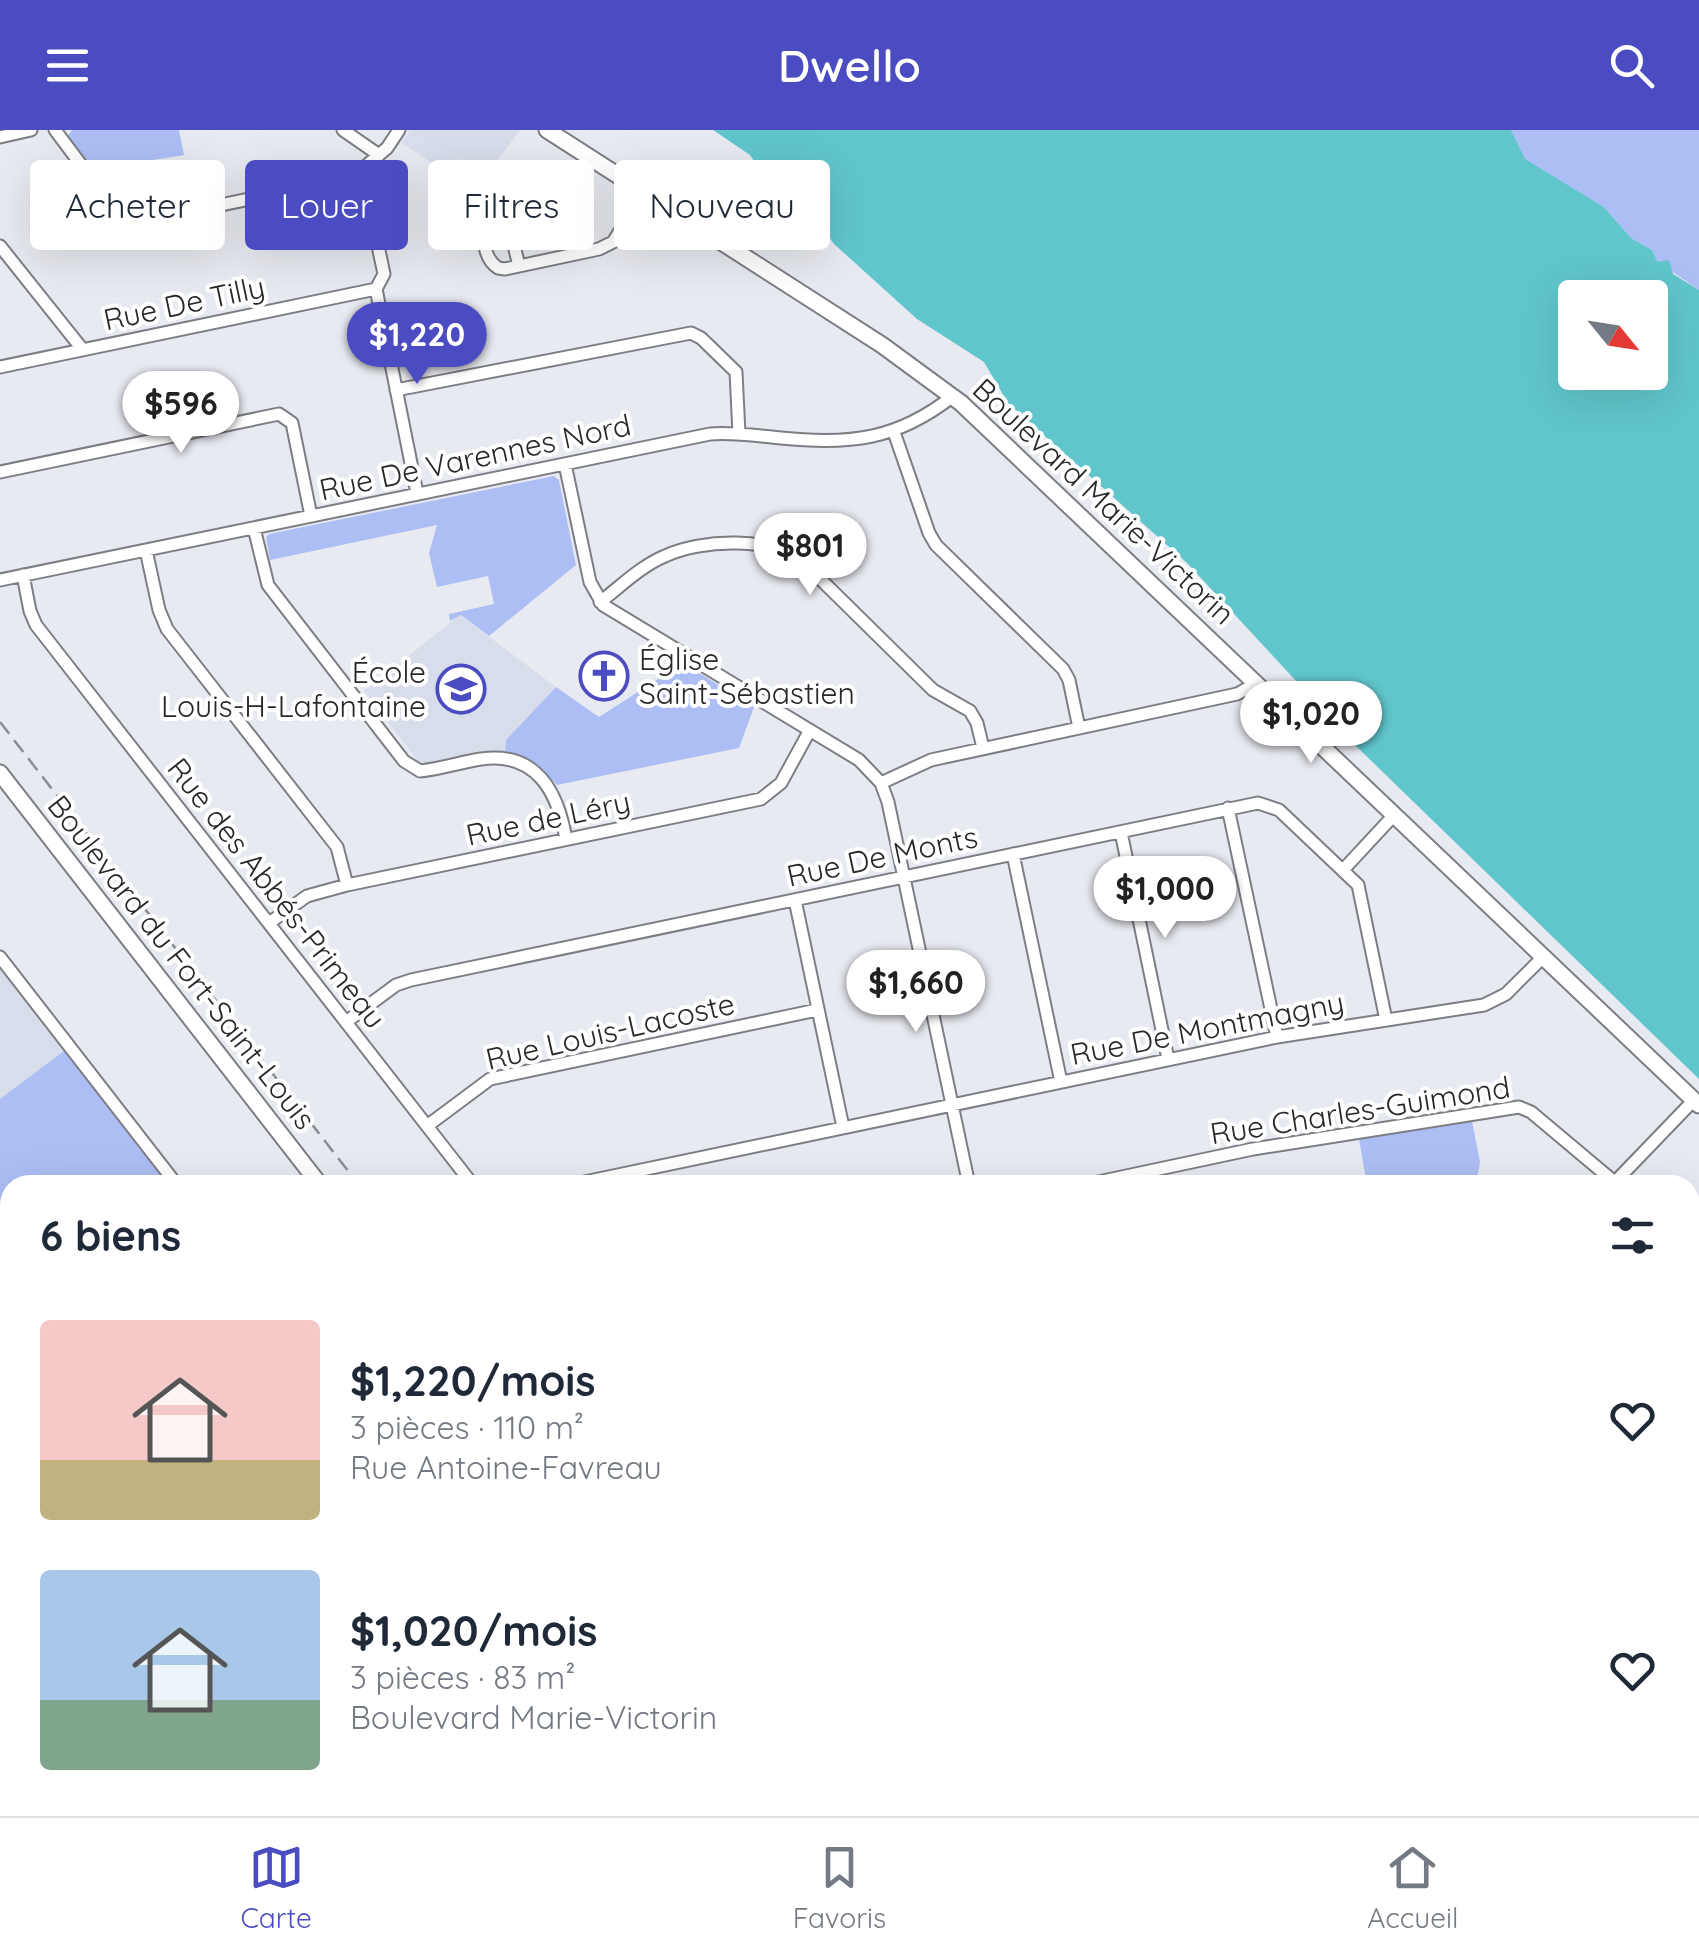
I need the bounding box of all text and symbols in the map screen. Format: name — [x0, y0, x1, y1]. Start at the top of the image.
text: Dwello — [778, 37, 921, 93]
icon: menu — [40, 38, 95, 93]
icon: search — [1604, 38, 1659, 93]
chip: Acheter — [30, 160, 225, 250]
chip: Louer — [245, 160, 408, 250]
chip: Filtres — [428, 160, 594, 250]
chip: Nouveau — [614, 160, 830, 250]
street label: Rue De Tilly — [100, 267, 268, 339]
north arrow — [1558, 280, 1668, 390]
map controls — [1558, 280, 1668, 390]
pin: $1,220 — [336, 302, 498, 387]
text: $1,220 — [369, 314, 465, 354]
street label: Boulevard Marie-Victorin — [965, 370, 1243, 632]
pin: $596 — [122, 371, 240, 456]
text: $596 — [144, 383, 218, 423]
street label: Rue De Varennes Nord — [316, 405, 634, 509]
pin: $801 — [751, 513, 869, 598]
text: $801 — [776, 525, 844, 565]
place label: Église Saint-Sébastien — [639, 640, 855, 712]
church icon: Église Saint-Sébastien — [578, 650, 630, 702]
place label: École Louis-H-Lafontaine — [161, 653, 426, 725]
school or university icon: École Louis-H-Lafontaine — [435, 663, 487, 715]
pin: $1,020 — [1230, 681, 1392, 766]
text: $1,020 — [1262, 693, 1360, 733]
street label: Rue des Abbés-Primeau — [159, 750, 395, 1036]
street label: Rue de Léry — [462, 782, 634, 854]
street label: Boulevard du Fort-Saint-Louis — [40, 787, 324, 1137]
street label: Rue De Monts — [783, 817, 981, 895]
pin: $1,000 — [1084, 856, 1246, 941]
text: $1,000 — [1115, 868, 1215, 908]
pin: $1,660 — [835, 950, 997, 1035]
text: $1,660 — [868, 962, 964, 1002]
street label: Rue De Montmagny — [1067, 983, 1347, 1073]
street label: Rue Louis-Lacoste — [482, 984, 738, 1078]
street label: Rue Charles-Guimond — [1207, 1068, 1513, 1152]
icon: filters — [1605, 1208, 1660, 1263]
text: 6 biens — [40, 1209, 181, 1262]
text: $1,220/mois — [350, 1354, 596, 1407]
icon: home — [120, 1360, 240, 1480]
icon: heart — [1605, 1393, 1660, 1448]
text: 3 pièces · 110 m² — [350, 1407, 584, 1447]
text: Rue Antoine-Favreau — [350, 1447, 662, 1487]
text: $1,020/mois — [350, 1604, 597, 1657]
icon: home — [120, 1610, 240, 1730]
icon: heart — [1605, 1643, 1660, 1698]
text: 3 pièces · 83 m² — [350, 1657, 575, 1697]
text: Boulevard Marie-Victorin — [350, 1697, 717, 1737]
tab: Carte — [241, 1840, 312, 1935]
tab: Favoris — [793, 1840, 886, 1935]
tab: Accueil — [1367, 1840, 1458, 1935]

